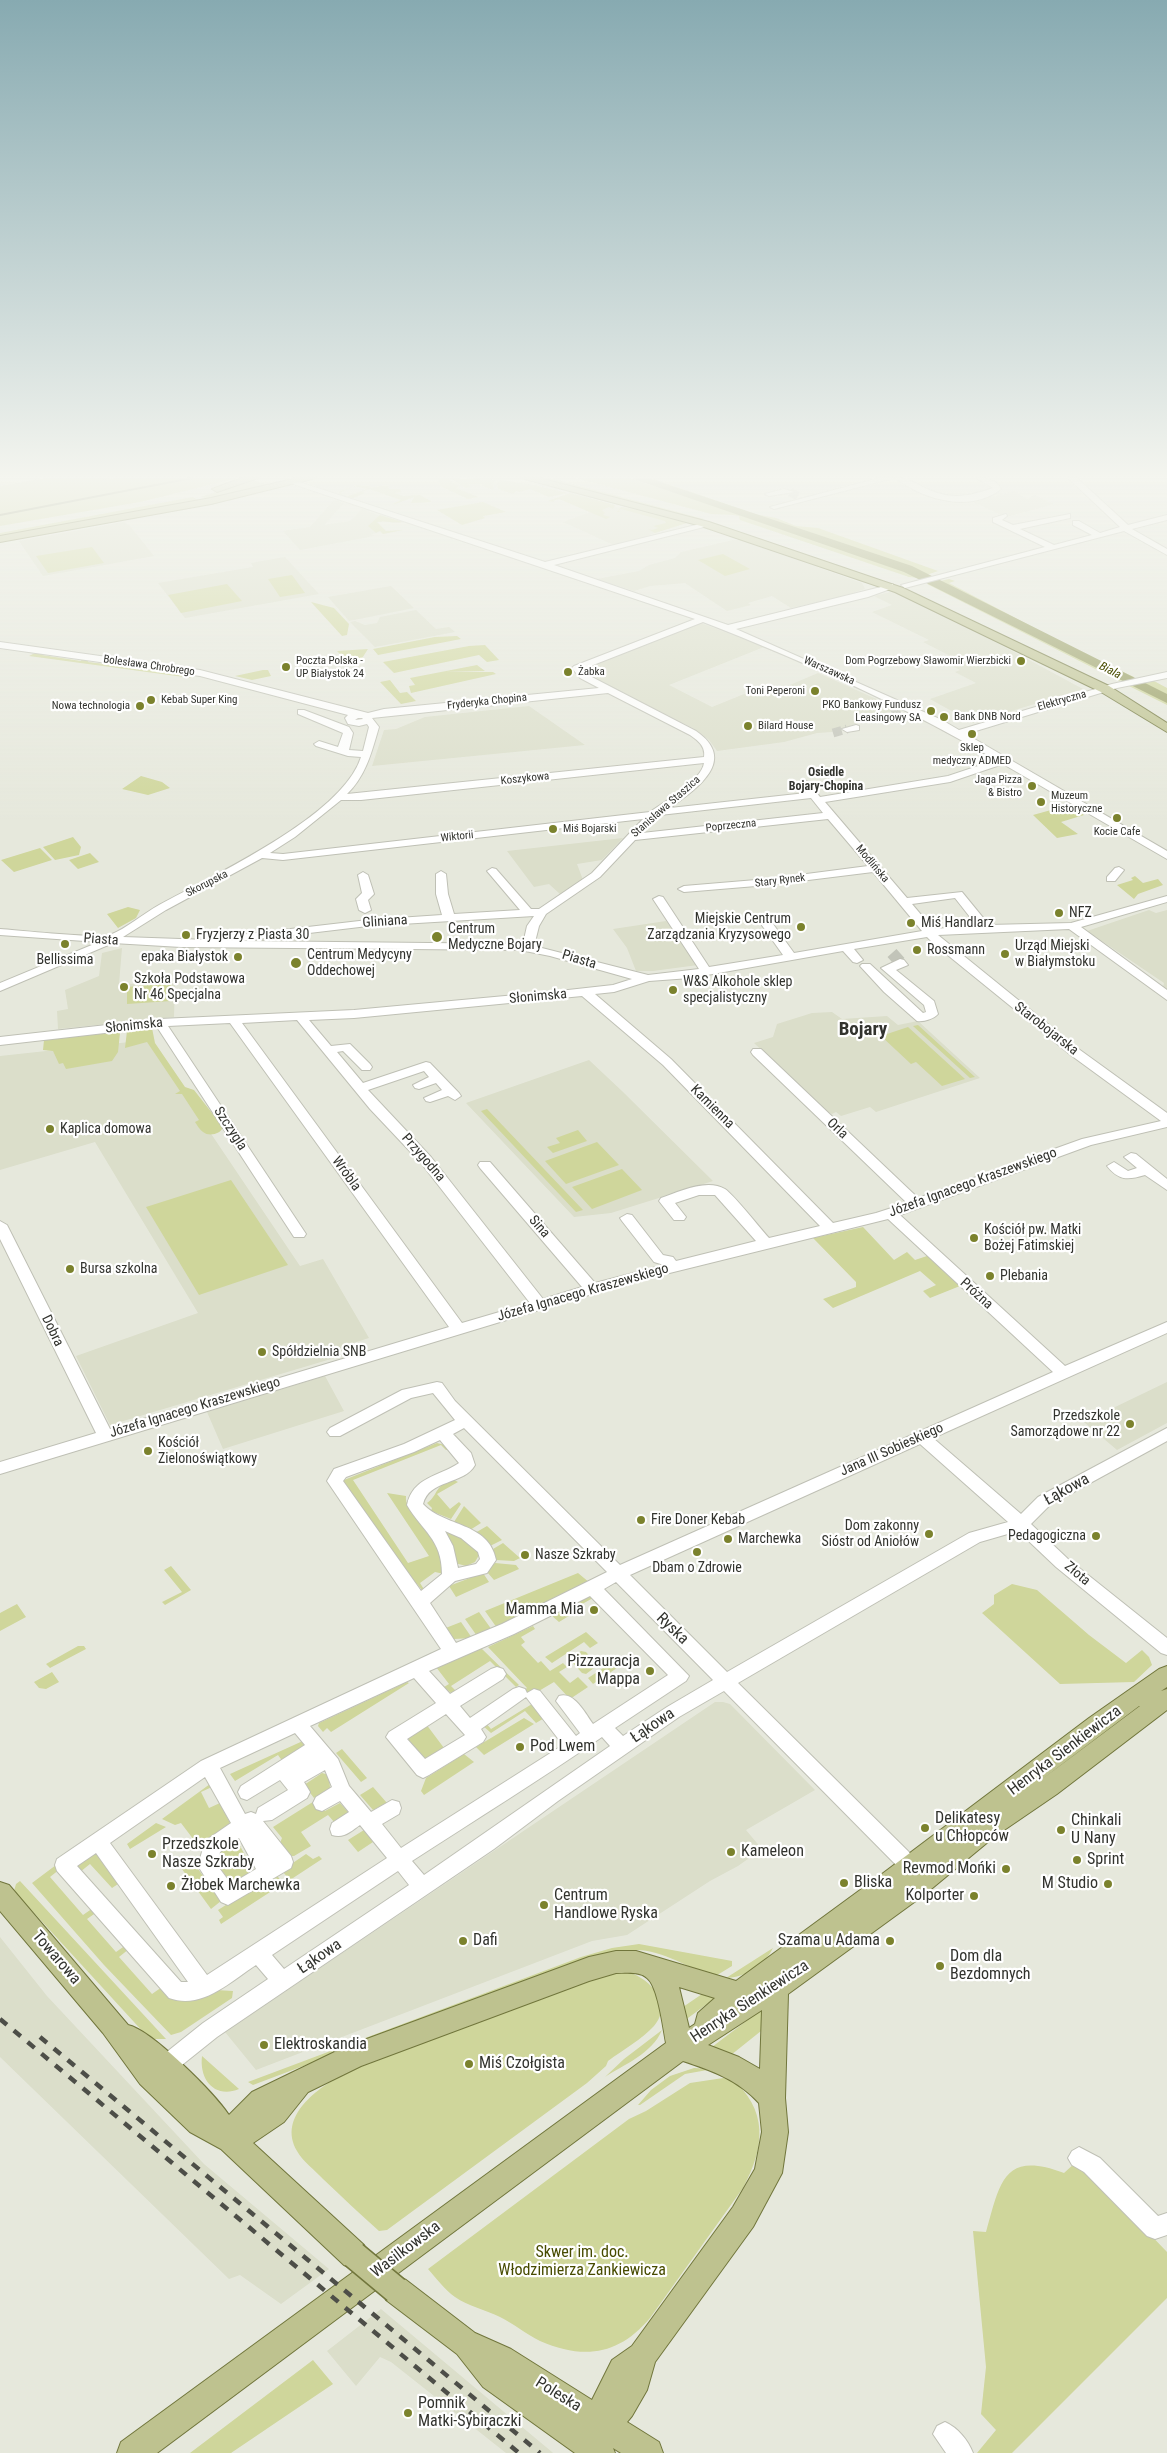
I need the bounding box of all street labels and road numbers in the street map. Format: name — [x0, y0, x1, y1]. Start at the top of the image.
street label: Bolesława Chrobrego — [102, 653, 196, 679]
street label: Warszawska — [801, 654, 857, 688]
street label: Elektryczna — [1036, 688, 1088, 714]
street label: Fryderyka Chopina — [446, 691, 528, 713]
street label: Koszykowa — [500, 770, 550, 788]
street label: Stanisława Staszica — [629, 773, 703, 841]
street label: Poprzeczna — [705, 817, 757, 835]
street label: Wiktorii — [440, 829, 474, 845]
street label: Modlińska — [853, 843, 891, 885]
street label: Skorupska — [184, 868, 230, 900]
street label: Stary Rynek — [754, 871, 806, 891]
street label: Gliniana — [362, 912, 408, 932]
street label: Piasta — [83, 930, 119, 950]
street label: Piasta — [560, 947, 598, 973]
street label: Słonimska — [509, 986, 567, 1008]
street label: Starobojarska — [1011, 999, 1081, 1059]
street label: Słonimska — [104, 1015, 164, 1037]
street label: Kamienna — [687, 1082, 737, 1132]
street label: Szczygla — [210, 1104, 250, 1154]
street label: Orla — [823, 1115, 851, 1143]
street label: Przygodna — [398, 1130, 448, 1186]
street label: Józefa Ignacego Kraszewskiego — [887, 1145, 1059, 1221]
street label: Wróbla — [328, 1153, 364, 1195]
street label: Sina — [525, 1212, 553, 1242]
street label: Józefa Ignacego Kraszewskiego — [495, 1260, 671, 1326]
street label: Próżna — [956, 1275, 996, 1313]
street label: Dobra — [37, 1313, 67, 1349]
street label: Józefa Ignacego Kraszewskiego — [108, 1374, 282, 1442]
street label: Jana III Sobieskiego — [838, 1420, 946, 1480]
street label: Łąkowa — [1041, 1470, 1093, 1510]
street label: Złota — [1061, 1558, 1093, 1590]
street label: Ryska — [652, 1609, 692, 1649]
street label: Henryka Sienkiewicza — [1004, 1702, 1126, 1800]
street label: Łąkowa — [627, 1704, 679, 1748]
street label: Towarowa — [28, 1927, 84, 1989]
street label: Łąkowa — [294, 1935, 346, 1979]
street label: Henryka Sienkiewicza — [687, 1957, 813, 2047]
street label: Wasilkowska — [367, 2218, 445, 2282]
street label: Poleska — [532, 2374, 584, 2416]

